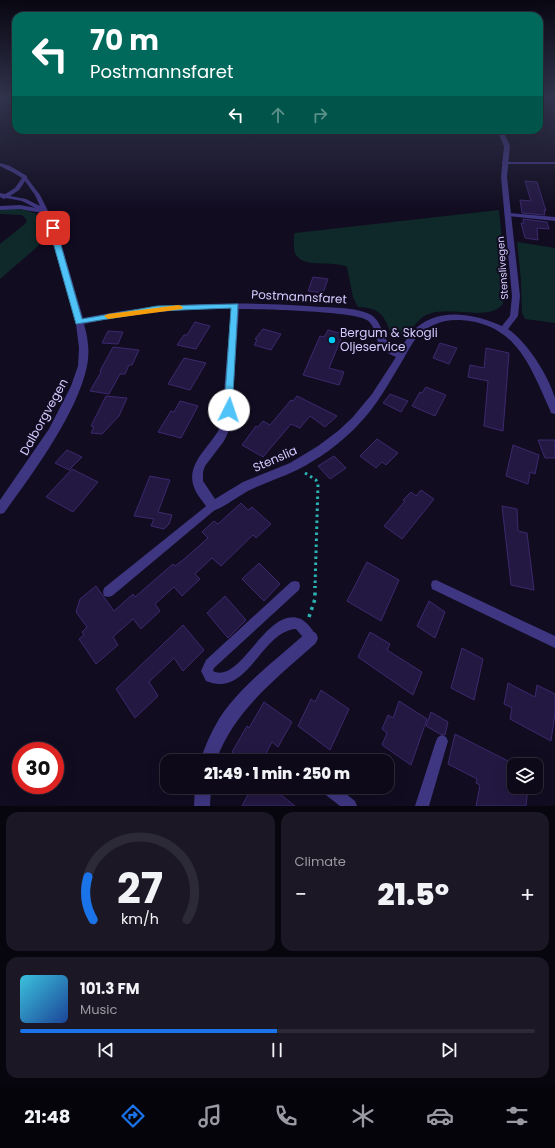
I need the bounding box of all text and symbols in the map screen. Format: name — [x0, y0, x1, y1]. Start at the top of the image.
text: 70 m — [90, 21, 159, 60]
icon: left — [24, 28, 76, 80]
text: Postmannsfaret — [90, 59, 234, 84]
icon: left — [225, 104, 247, 126]
icon: ahead — [267, 104, 289, 126]
icon: right — [309, 104, 331, 126]
pin — [36, 211, 70, 245]
icon: arrive — [42, 217, 64, 239]
street label: Stenslivegen — [493, 236, 512, 300]
street label: Postmannsfaret — [251, 286, 347, 307]
place label: Bergum & Skogli Oljeservice — [340, 324, 438, 355]
marker: Bergum & Skogli Oljeservice — [327, 335, 337, 345]
street label: Dalborgvegen — [15, 375, 72, 458]
position arrow — [208, 389, 250, 431]
street label: Stenslia — [250, 441, 300, 476]
speed limit sign: 30 — [12, 742, 64, 794]
map controls — [507, 758, 543, 794]
button: layers — [507, 758, 543, 794]
text: 21:49 · 1 min · 250 m — [204, 763, 350, 784]
text: Climate — [295, 852, 346, 871]
text: 27 — [117, 858, 163, 917]
text: 21.5° — [377, 873, 449, 916]
text: − — [295, 879, 307, 910]
text: + — [520, 879, 535, 910]
text: km/h — [121, 908, 159, 928]
text: 101.3 FM — [80, 978, 140, 999]
text: Music — [80, 1000, 117, 1019]
icon: previous — [95, 1039, 117, 1061]
icon: pause — [266, 1039, 288, 1061]
icon: next — [438, 1039, 460, 1061]
icon: directions — [119, 1102, 147, 1130]
icon: music — [196, 1102, 224, 1130]
icon: phone — [272, 1102, 300, 1130]
icon: climate — [349, 1102, 377, 1130]
icon: car — [426, 1102, 454, 1130]
icon: filters — [503, 1102, 531, 1130]
text: 21:48 — [24, 1104, 70, 1129]

